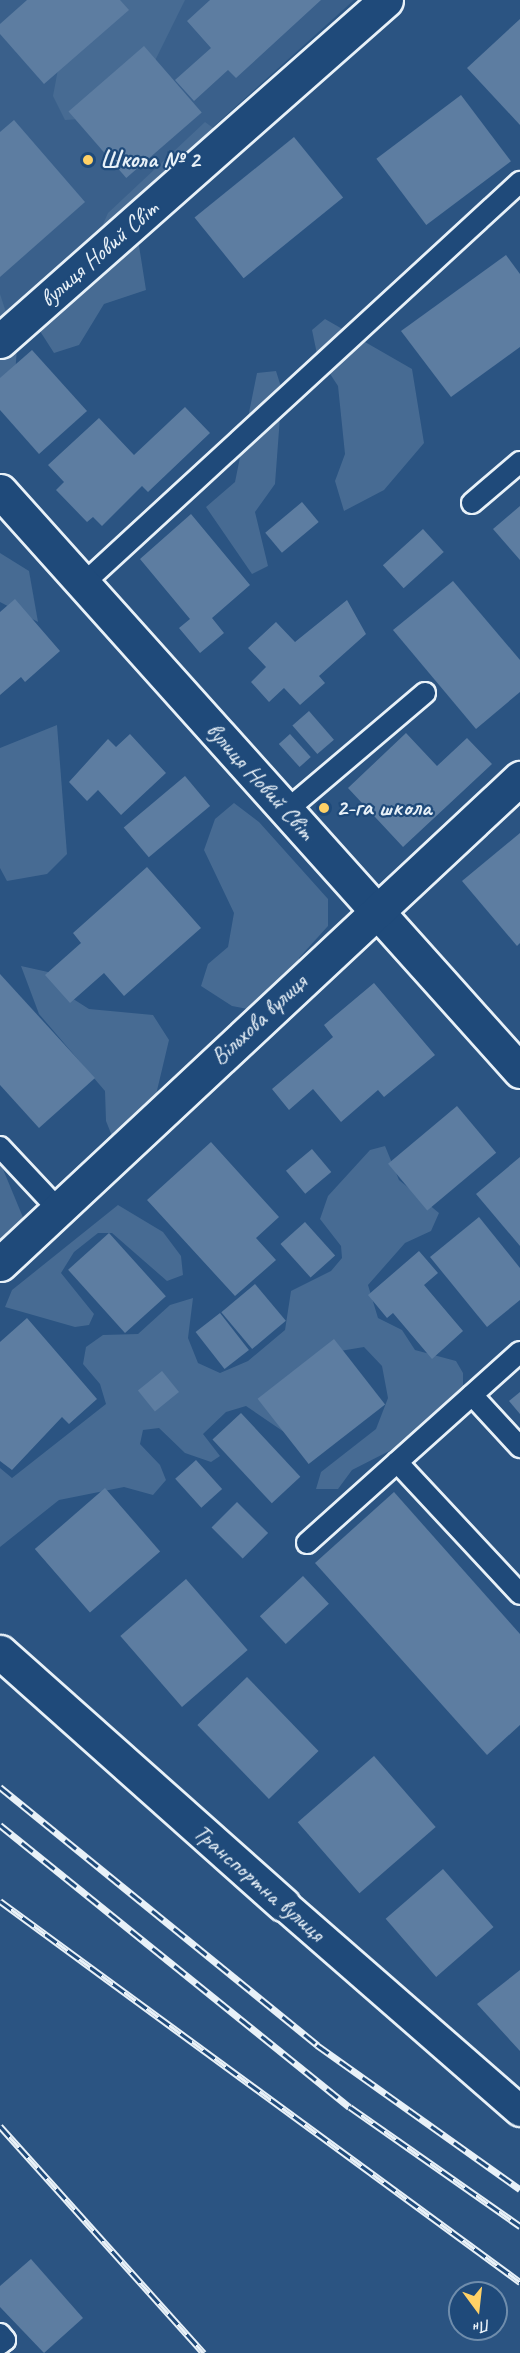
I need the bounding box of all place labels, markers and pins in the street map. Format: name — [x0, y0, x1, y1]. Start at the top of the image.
place label: Школа № 2 — [100, 146, 199, 174]
marker: Школа № 2 — [81, 153, 95, 167]
place label: 2-га школа — [336, 794, 430, 822]
marker: 2-га школа — [317, 801, 331, 815]

